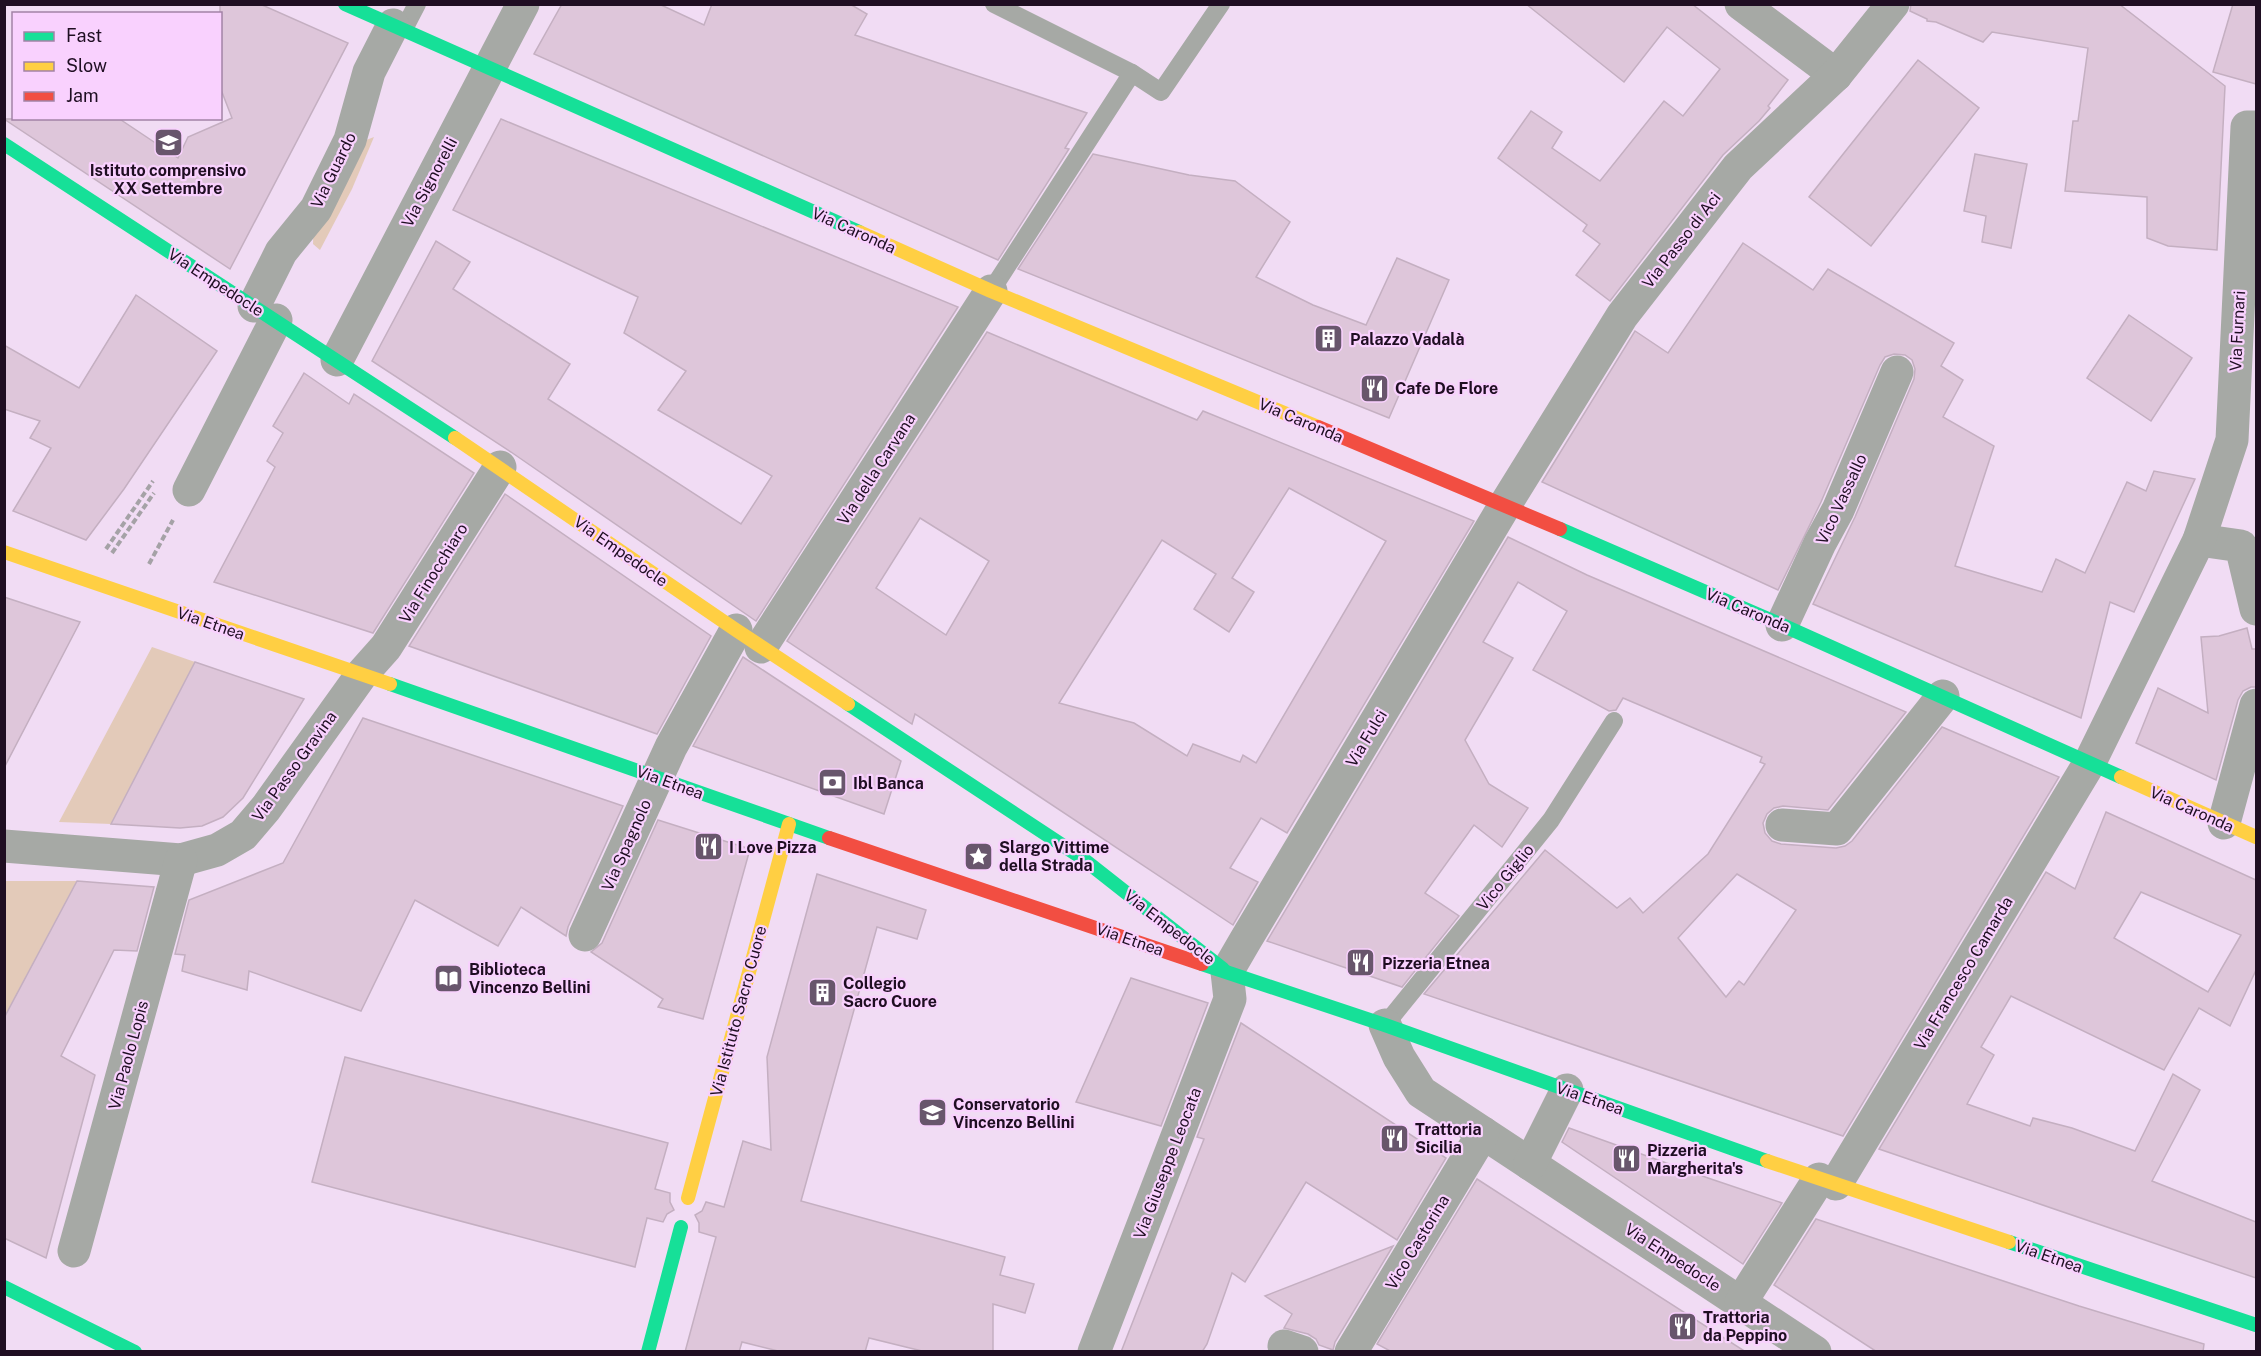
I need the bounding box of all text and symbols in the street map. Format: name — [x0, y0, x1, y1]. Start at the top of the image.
legend — [12, 12, 222, 120]
text: Fast — [66, 25, 102, 46]
text: Slow — [66, 55, 107, 76]
text: Jam — [66, 85, 99, 106]
school or university icon: Istituto comprensivo XX Settembre — [152, 126, 184, 158]
street label: Via Guardo — [307, 129, 360, 211]
street label: Via Signorelli — [398, 134, 461, 230]
place label: Istituto comprensivo XX Settembre — [90, 161, 246, 198]
street label: Via Passo di Aci — [1638, 189, 1725, 292]
street label: Via Caronda — [809, 203, 899, 257]
street label: Via Empedocle — [164, 244, 267, 320]
street label: Via Furnari — [2226, 290, 2249, 372]
building icon: Palazzo Vadalà — [1313, 323, 1345, 355]
place label: Palazzo Vadalà — [1350, 330, 1465, 349]
restaurant icon: Cafe De Flore — [1358, 372, 1390, 404]
place label: Cafe De Flore — [1395, 379, 1498, 398]
street label: Via Caronda — [1256, 394, 1346, 447]
street label: Via della Carvana — [833, 410, 920, 529]
street label: Vico Vassallo — [1812, 451, 1871, 548]
street label: Via Empedocle — [570, 512, 671, 591]
street label: Via Finocchiaro — [395, 520, 472, 627]
street label: Via Caronda — [1703, 584, 1793, 637]
street label: Via Etnea — [175, 603, 247, 644]
street label: Via Fulci — [1342, 706, 1391, 770]
street label: Via Passo Gravina — [248, 707, 341, 825]
street label: Via Etnea — [634, 762, 706, 803]
bank icon: Ibl Banca — [816, 767, 848, 799]
place label: Ibl Banca — [853, 774, 924, 793]
street label: Via Caronda — [2147, 782, 2237, 836]
street label: Via Spagnolo — [598, 796, 655, 894]
restaurant icon: I Love Pizza — [692, 831, 724, 863]
place label: I Love Pizza — [729, 838, 817, 857]
place label: Slargo Vittime della Strada — [999, 838, 1109, 875]
place icon: Slargo Vittime della Strada — [962, 840, 994, 872]
street label: Vico Giglio — [1473, 840, 1538, 914]
street label: Via Empedocle — [1120, 886, 1219, 969]
street label: Via Francesco Camarda — [1910, 893, 2017, 1053]
street label: Via Etnea — [1094, 919, 1166, 960]
street label: Via Istituto Sacro Cuore — [707, 924, 770, 1099]
restaurant icon: Pizzeria Etnea — [1345, 947, 1377, 979]
place label: Pizzeria Etnea — [1382, 954, 1490, 973]
place label: Biblioteca Vincenzo Bellini — [469, 960, 591, 997]
library icon: Biblioteca Vincenzo Bellini — [432, 962, 464, 994]
place label: Collegio Sacro Cuore — [843, 974, 937, 1011]
building icon: Collegio Sacro Cuore — [806, 976, 838, 1008]
street label: Via Paolo Lopis — [105, 998, 152, 1112]
street label: Via Etnea — [1554, 1078, 1626, 1119]
street label: Via Giuseppe Leocata — [1130, 1085, 1205, 1242]
place label: Conservatorio Vincenzo Bellini — [953, 1095, 1075, 1132]
school or university icon: Conservatorio Vincenzo Bellini — [916, 1097, 948, 1129]
place label: Trattoria Sicilia — [1415, 1120, 1481, 1157]
restaurant icon: Trattoria Sicilia — [1378, 1122, 1410, 1154]
place label: Pizzeria Margherita's — [1647, 1141, 1743, 1178]
restaurant icon: Pizzeria Margherita's — [1610, 1143, 1642, 1175]
street label: Vico Castorina — [1382, 1191, 1453, 1293]
street label: Via Empedocle — [1621, 1219, 1724, 1295]
street label: Via Etnea — [2013, 1236, 2085, 1277]
place label: Trattoria da Peppino — [1703, 1308, 1787, 1345]
restaurant icon: Trattoria da Peppino — [1666, 1310, 1698, 1342]

